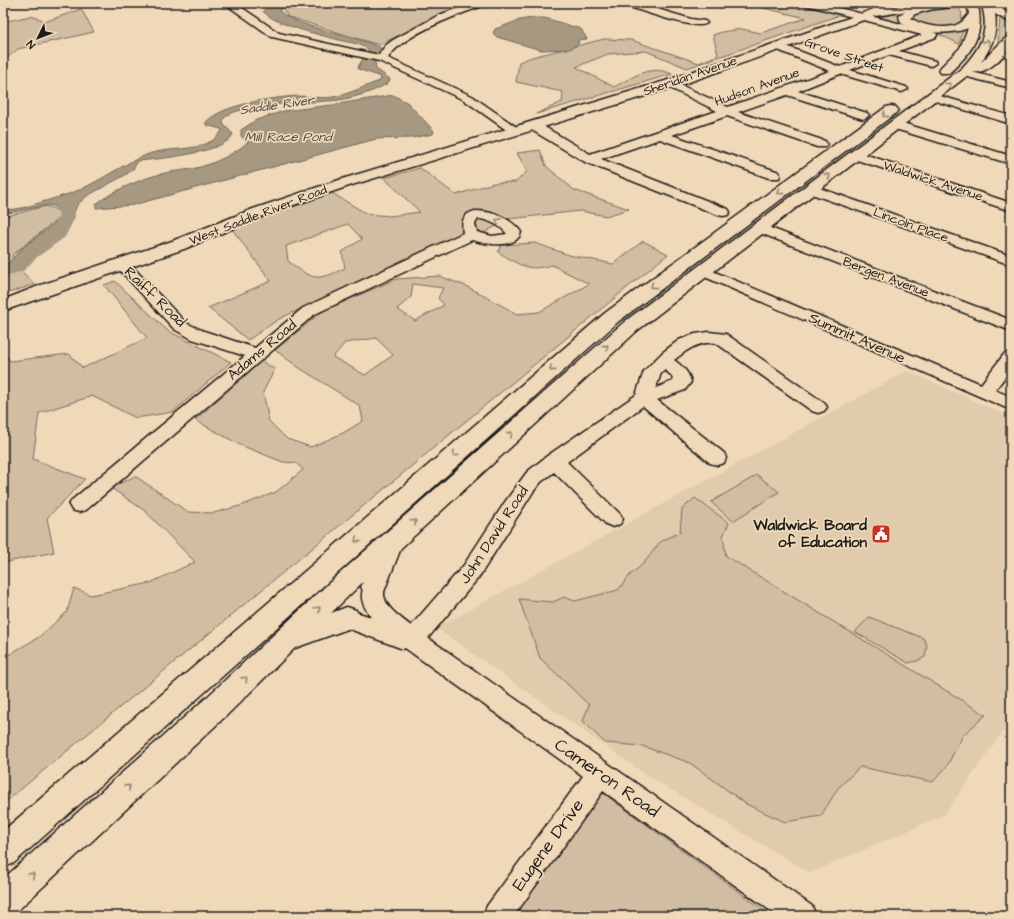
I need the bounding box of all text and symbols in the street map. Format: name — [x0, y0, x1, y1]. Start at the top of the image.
north arrow — [18, 18, 58, 58]
street label: Grove Street — [802, 33, 887, 77]
text: N — [23, 37, 39, 52]
one-way arrow — [982, 38, 990, 46]
street label: Sheridan Avenue — [641, 52, 739, 100]
street label: Hudson Avenue — [712, 63, 802, 111]
one-way arrow — [945, 82, 952, 89]
water label: Saddle River — [239, 91, 317, 119]
one-way arrow — [882, 110, 889, 117]
water label: Mill Race Pond — [244, 128, 334, 146]
street label: Waldwick Avenue — [881, 156, 985, 206]
one-way arrow — [824, 174, 831, 181]
street label: West Saddle River Road — [187, 180, 330, 250]
one-way arrow — [777, 187, 784, 194]
street label: Lincoln Place — [871, 203, 951, 247]
one-way arrow — [495, 218, 502, 226]
street label: Bergen Avenue — [840, 252, 932, 303]
street label: Raiff Road — [119, 262, 191, 332]
one-way arrow — [650, 281, 657, 288]
street label: Summit Avenue — [805, 307, 909, 369]
street label: Adams Road — [223, 315, 301, 385]
one-way arrow — [602, 345, 609, 352]
one-way arrow — [550, 364, 557, 371]
one-way arrow — [505, 432, 513, 439]
one-way arrow — [452, 450, 459, 457]
street label: John David Road — [454, 482, 534, 588]
place label: Waldwick Board of Education — [752, 515, 867, 553]
one-way arrow — [409, 519, 417, 526]
public building icon: Waldwick Board of Education — [870, 523, 892, 545]
one-way arrow — [354, 535, 362, 543]
one-way arrow — [313, 606, 321, 614]
one-way arrow — [240, 676, 248, 684]
street label: Cameron Road — [549, 732, 665, 824]
one-way arrow — [123, 784, 131, 792]
street label: Eugene Drive — [506, 794, 591, 897]
one-way arrow — [27, 872, 35, 879]

